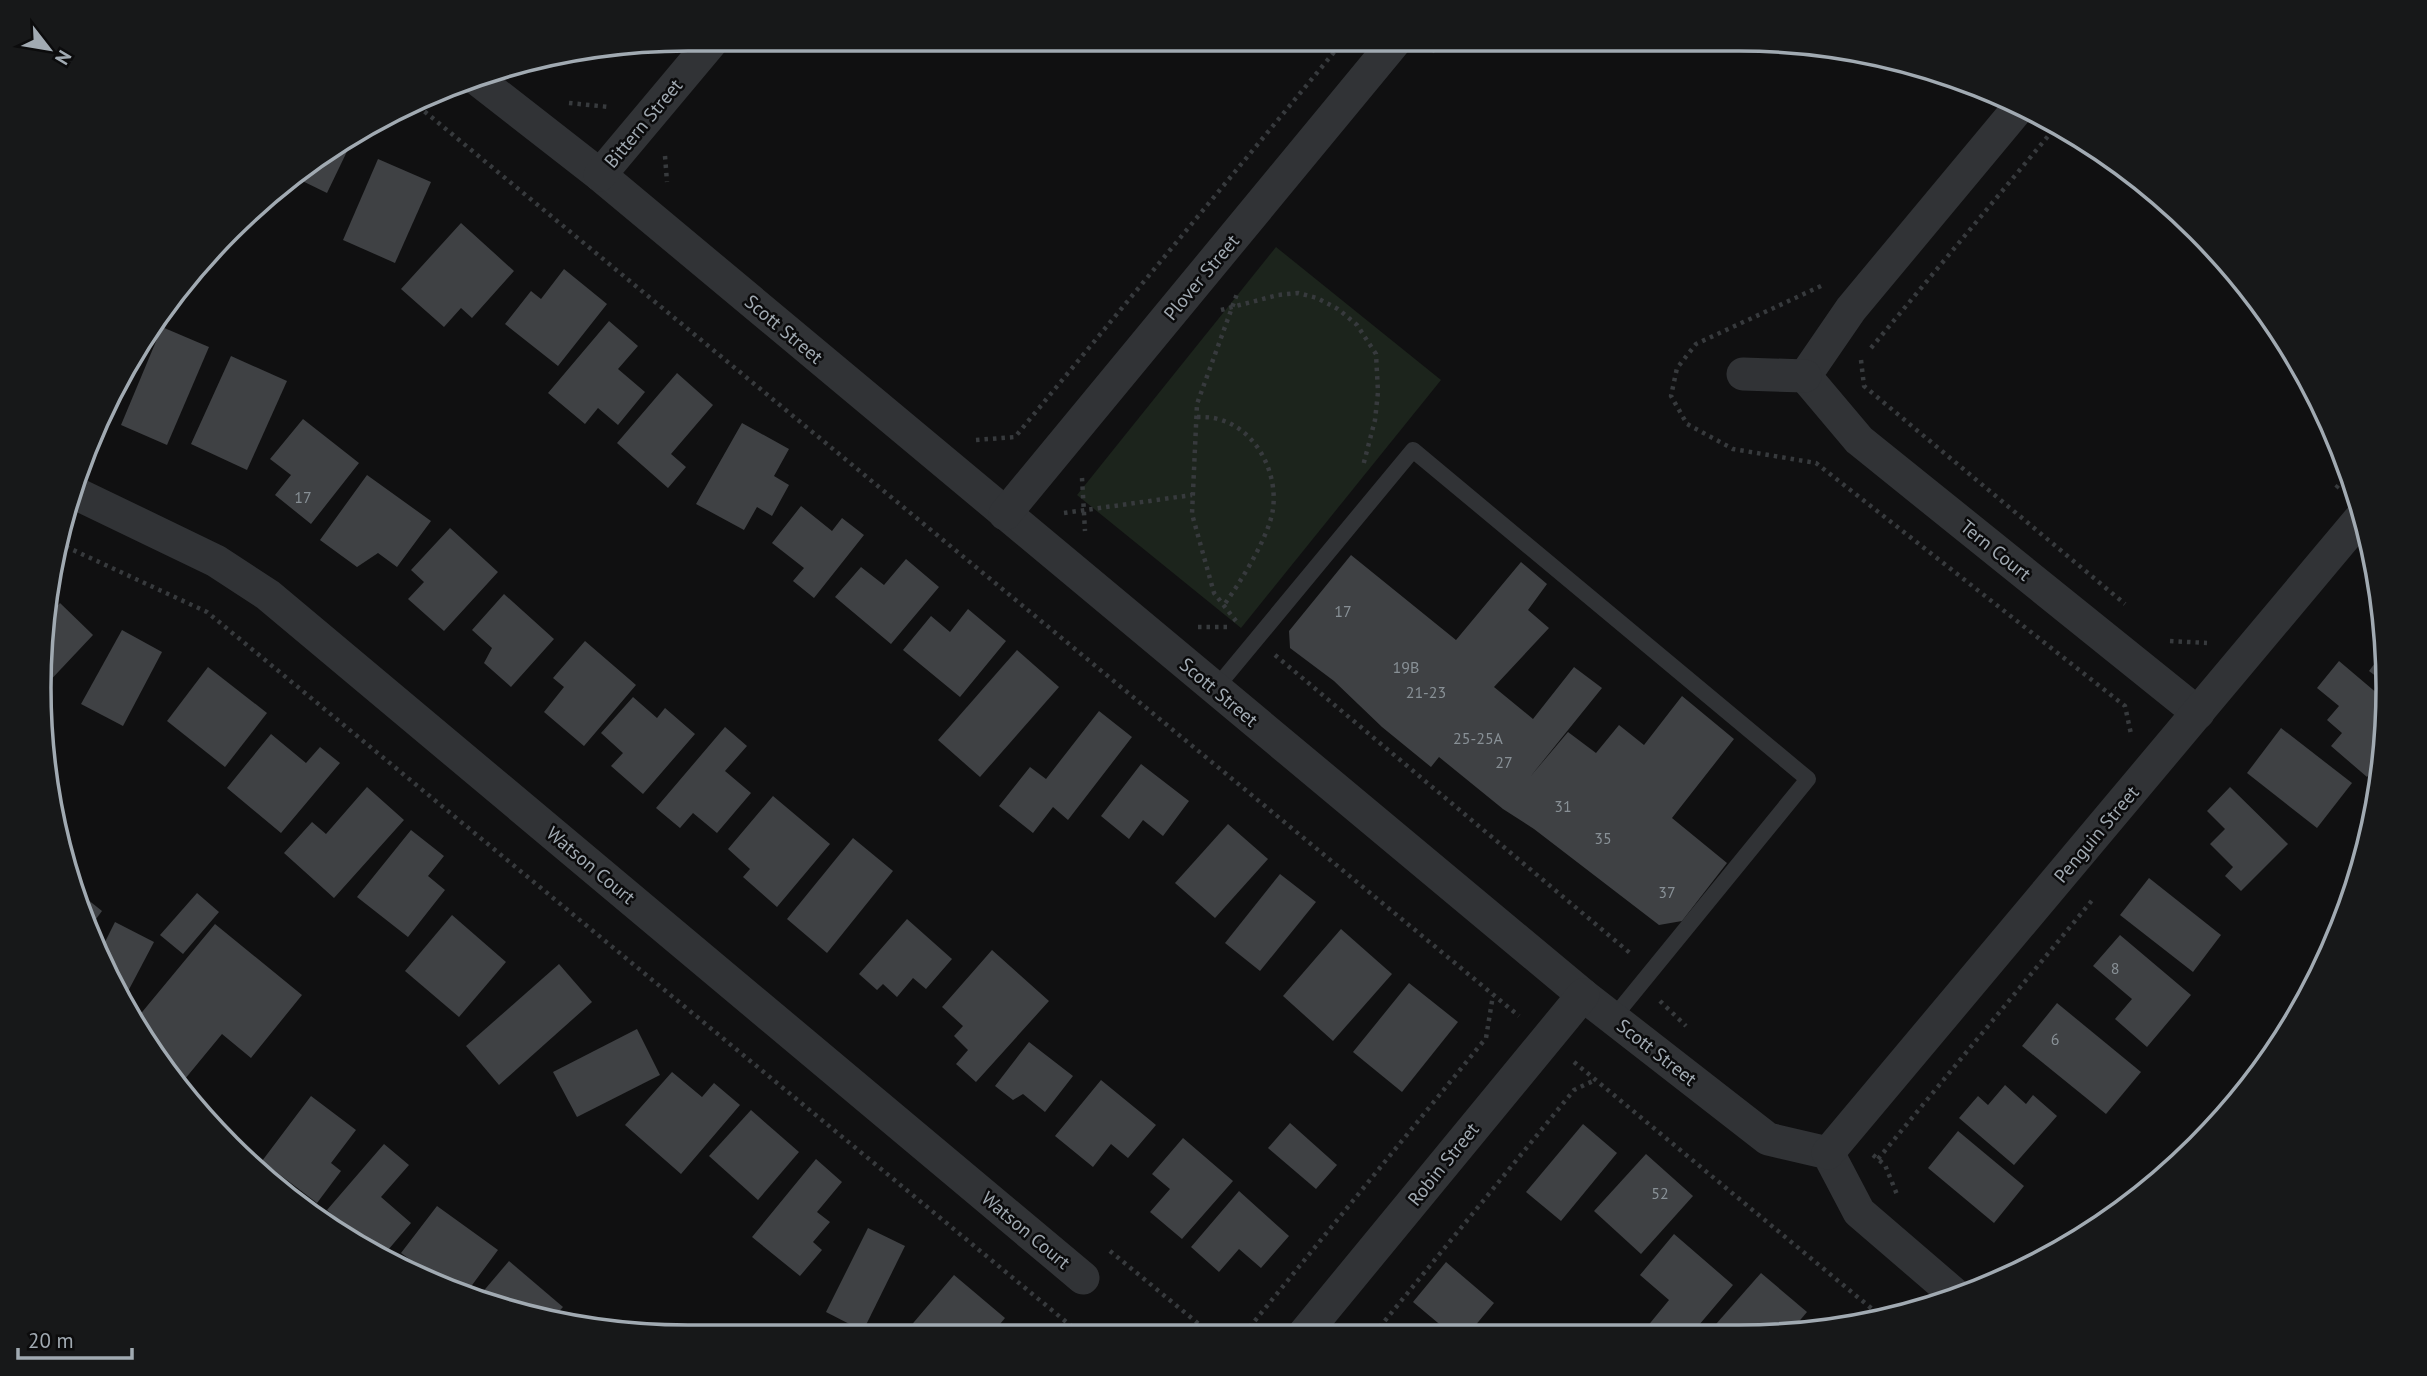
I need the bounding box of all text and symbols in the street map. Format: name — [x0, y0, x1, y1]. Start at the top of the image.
north arrow — [14, 14, 84, 84]
text: N — [50, 46, 77, 69]
street label: Bittern Street — [599, 73, 688, 172]
street label: Plover Street — [1158, 229, 1244, 325]
street label: Scott Street — [740, 289, 828, 369]
house number: 17 — [294, 487, 312, 507]
street label: Tern Court — [1956, 514, 2037, 586]
house number: 17 — [1334, 601, 1352, 621]
street label: Scott Street — [1175, 652, 1263, 732]
house number: 19B — [1393, 657, 1419, 677]
house number: 21-23 — [1406, 682, 1446, 702]
house number: 25-25A — [1453, 728, 1504, 748]
house number: 27 — [1495, 752, 1513, 772]
street label: Penguin Street — [2048, 780, 2144, 887]
house number: 31 — [1554, 796, 1572, 816]
street label: Watson Court — [542, 821, 641, 909]
house number: 35 — [1594, 828, 1612, 848]
house number: 37 — [1658, 882, 1676, 902]
house number: 8 — [2111, 958, 2119, 978]
street label: Scott Street — [1612, 1013, 1702, 1091]
house number: 6 — [2051, 1029, 2059, 1049]
street label: Robin Street — [1402, 1117, 1484, 1210]
house number: 52 — [1651, 1183, 1669, 1203]
street label: Watson Court — [977, 1186, 1076, 1274]
scale bar — [18, 1316, 131, 1360]
text: 20 m — [28, 1327, 74, 1354]

